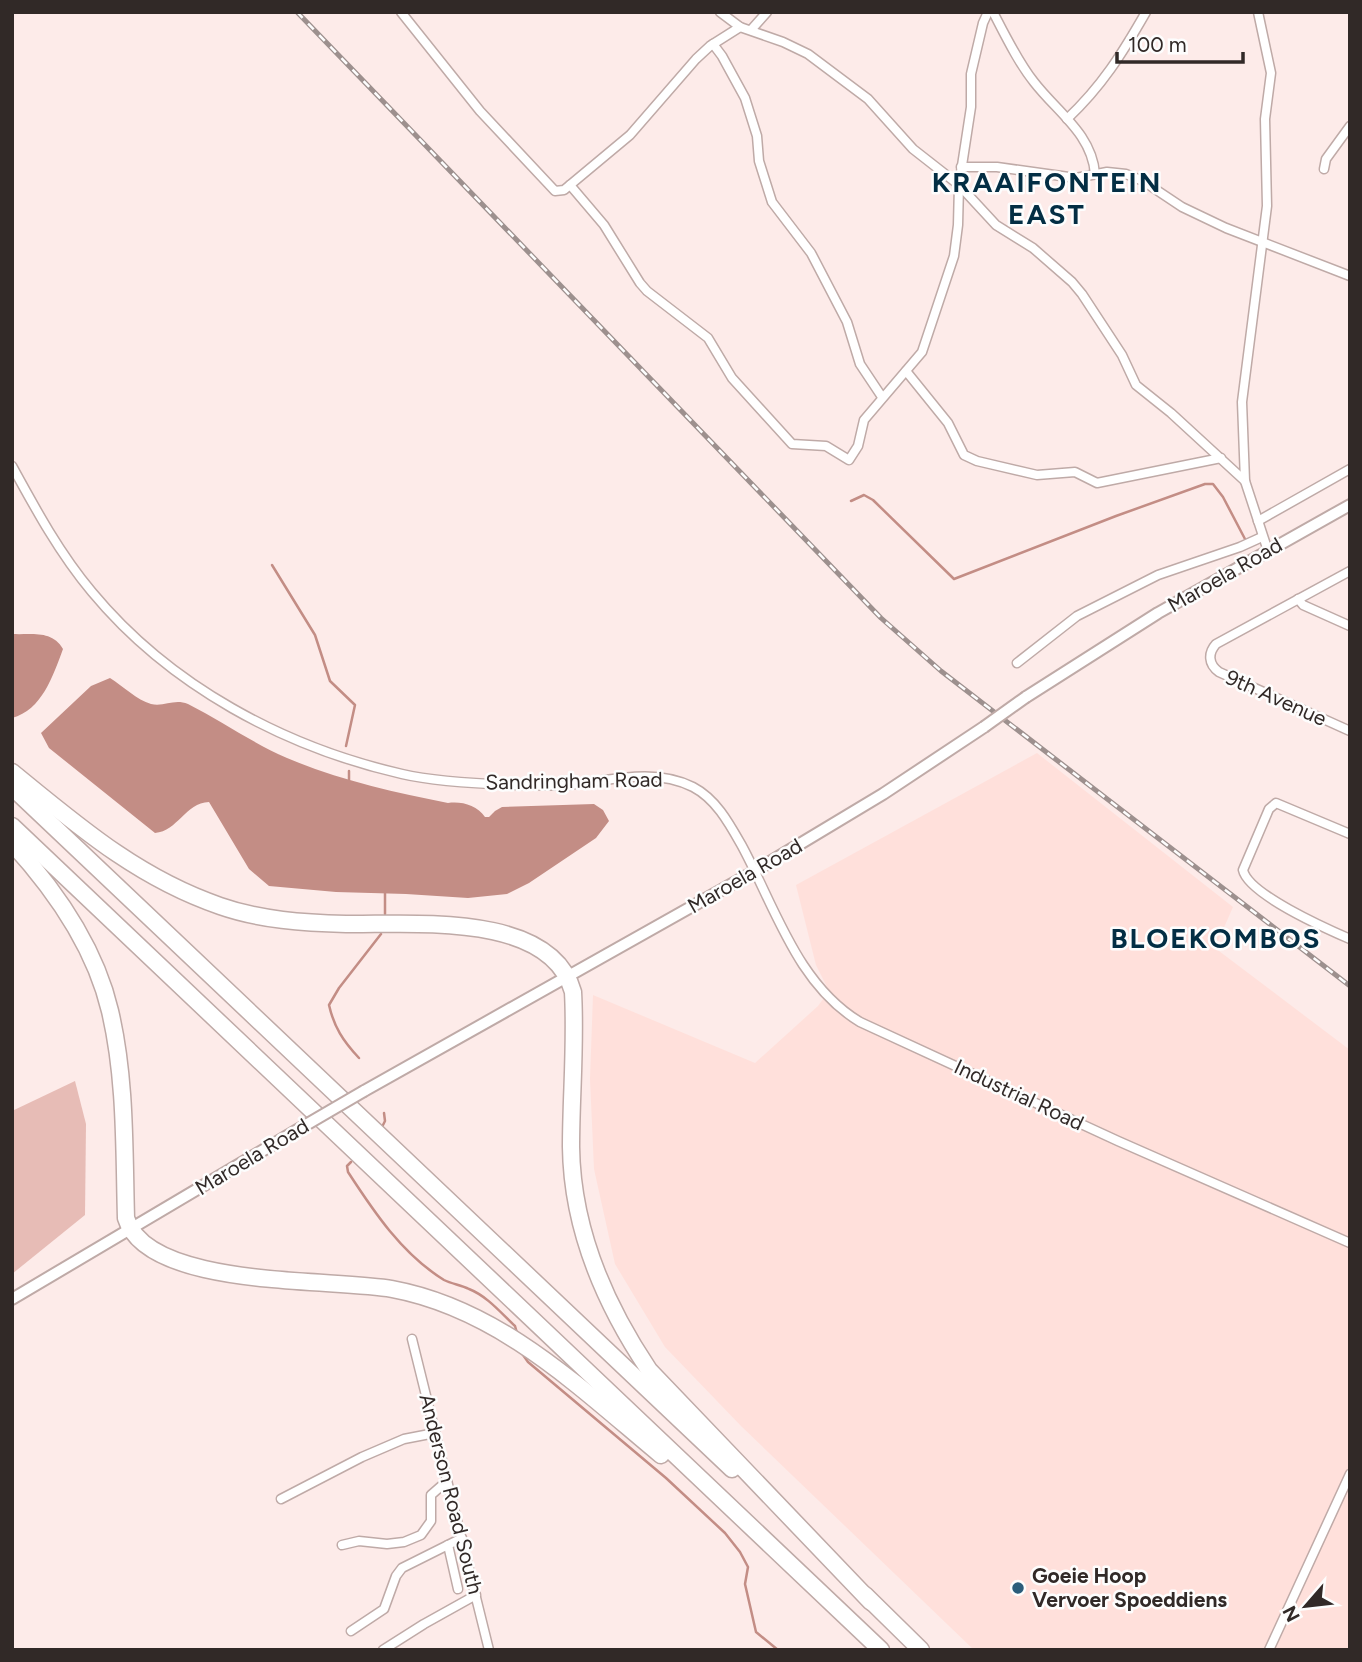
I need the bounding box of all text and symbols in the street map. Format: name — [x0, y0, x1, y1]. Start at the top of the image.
scale bar — [1117, 21, 1243, 65]
text: 100 m — [1128, 32, 1187, 57]
district label: KRAAIFONTEIN EAST — [932, 165, 1162, 231]
street label: Maroela Road — [1163, 532, 1286, 617]
street label: 9th Avenue — [1222, 664, 1331, 731]
street label: Sandringham Road — [485, 766, 663, 795]
street label: Maroela Road — [683, 833, 806, 918]
district label: BLOEKOMBOS — [1110, 921, 1322, 955]
street label: Industrial Road — [950, 1054, 1088, 1135]
street label: Maroela Road — [190, 1113, 313, 1200]
street label: Anderson Road South — [414, 1391, 488, 1597]
place label: Goeie Hoop Vervoer Spoeddiens — [1032, 1563, 1227, 1612]
north arrow — [1271, 1571, 1341, 1641]
marker: Goeie Hoop Vervoer Spoeddiens — [1010, 1580, 1026, 1596]
text: N — [1278, 1602, 1305, 1626]

